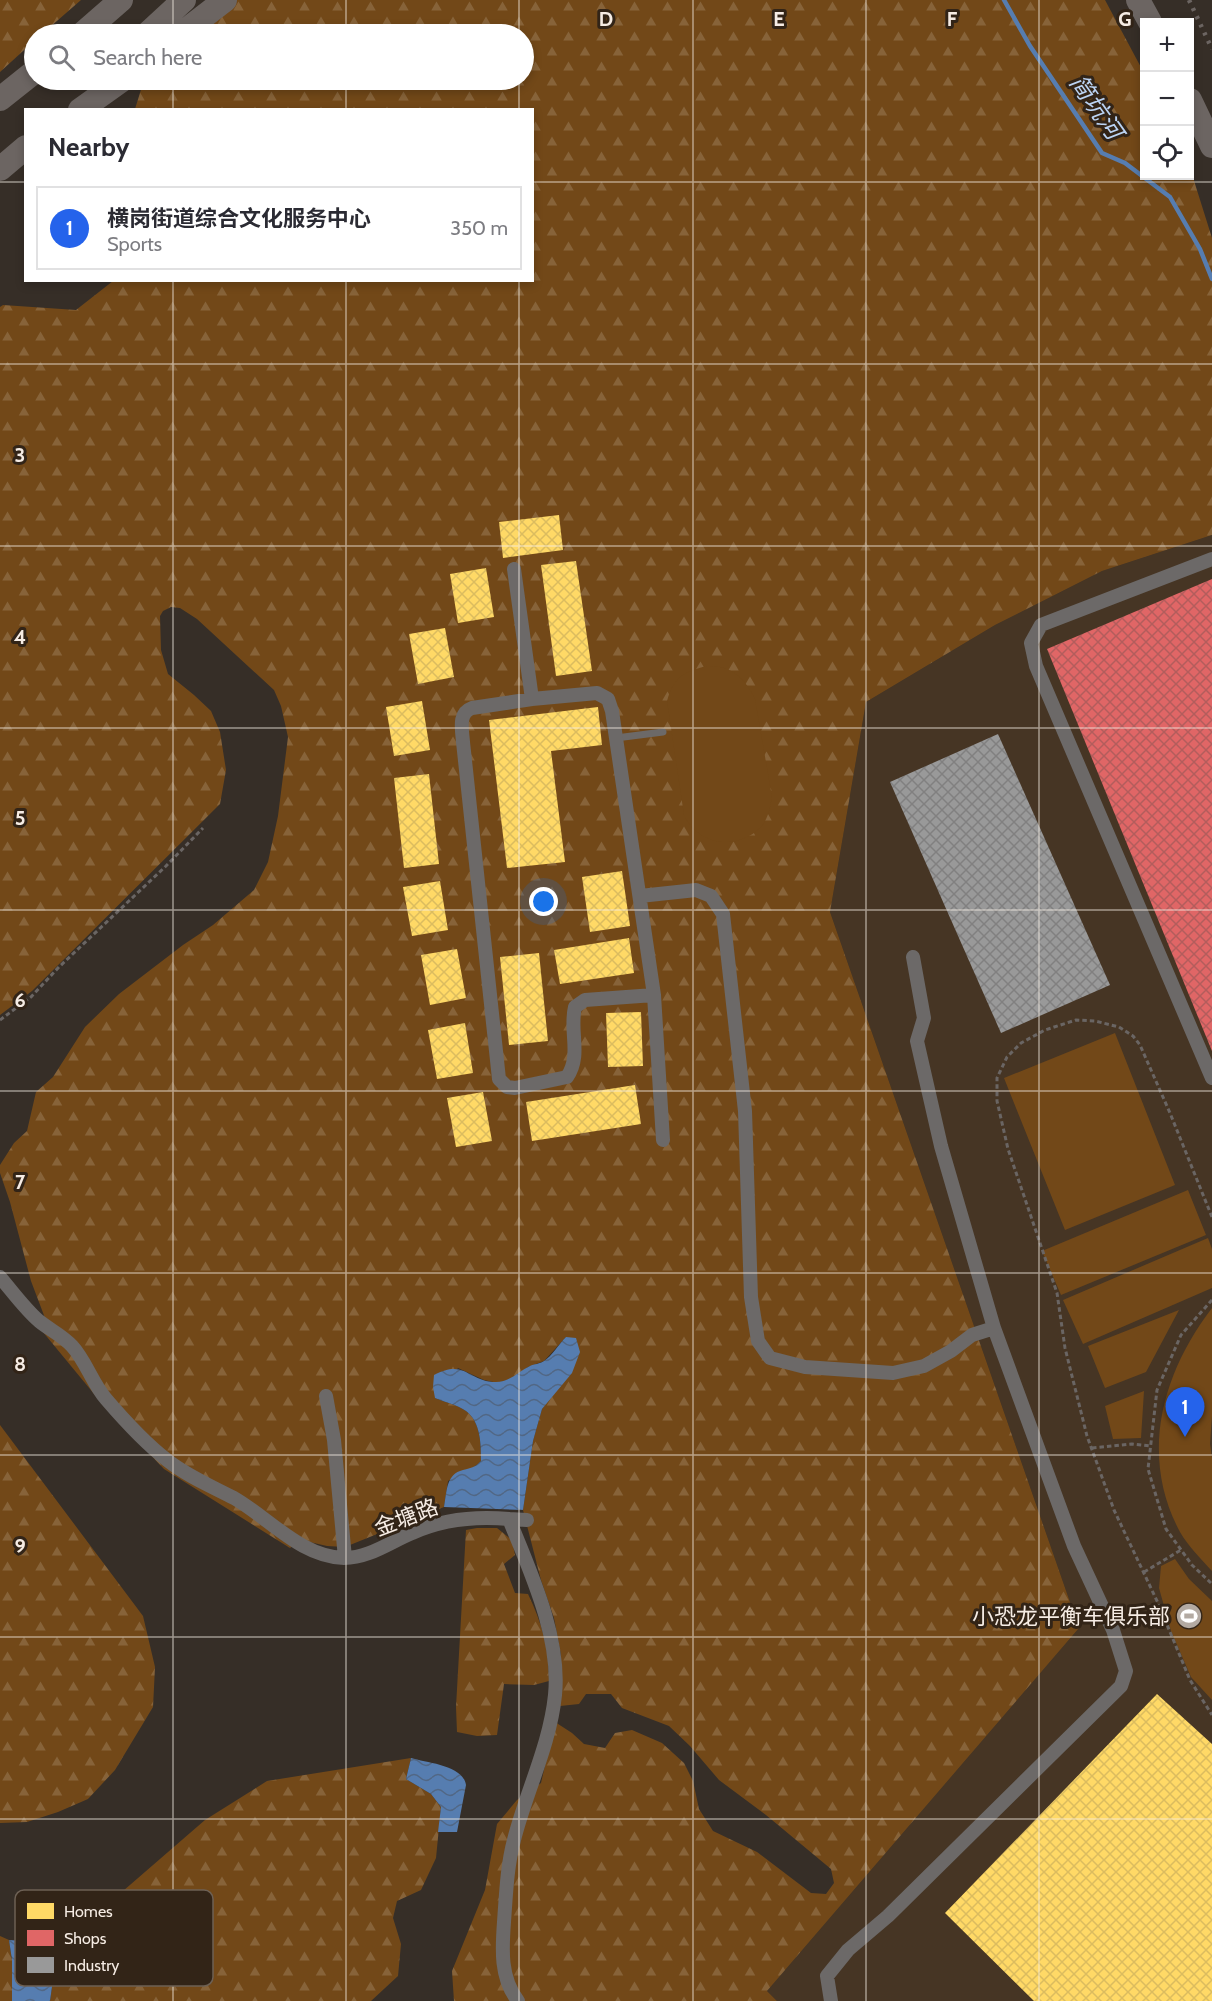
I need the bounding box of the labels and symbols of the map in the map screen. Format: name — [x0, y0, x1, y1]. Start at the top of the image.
text: D — [599, 7, 613, 31]
text: E — [773, 7, 785, 31]
text: F — [947, 7, 958, 31]
text: G — [1118, 7, 1132, 31]
water label: 简坑河 — [1064, 69, 1131, 148]
text: 3 — [15, 443, 25, 467]
text: 4 — [14, 625, 26, 649]
text: 5 — [15, 806, 25, 830]
your location — [529, 887, 558, 916]
text: 6 — [14, 988, 26, 1012]
text: 7 — [15, 1170, 26, 1194]
text: 8 — [14, 1352, 26, 1376]
pin: 1 — [1166, 1388, 1204, 1437]
street label: 金塘路 — [371, 1493, 442, 1542]
text: 9 — [14, 1534, 26, 1558]
sports icon: 小恐龙平衡车俱乐部 — [1174, 1601, 1204, 1631]
place label: 小恐龙平衡车俱乐部 — [972, 1603, 1170, 1630]
legend — [15, 1890, 213, 1986]
text: Homes — [64, 1902, 113, 1921]
text: Shops — [64, 1929, 107, 1948]
text: Industry — [64, 1956, 119, 1975]

